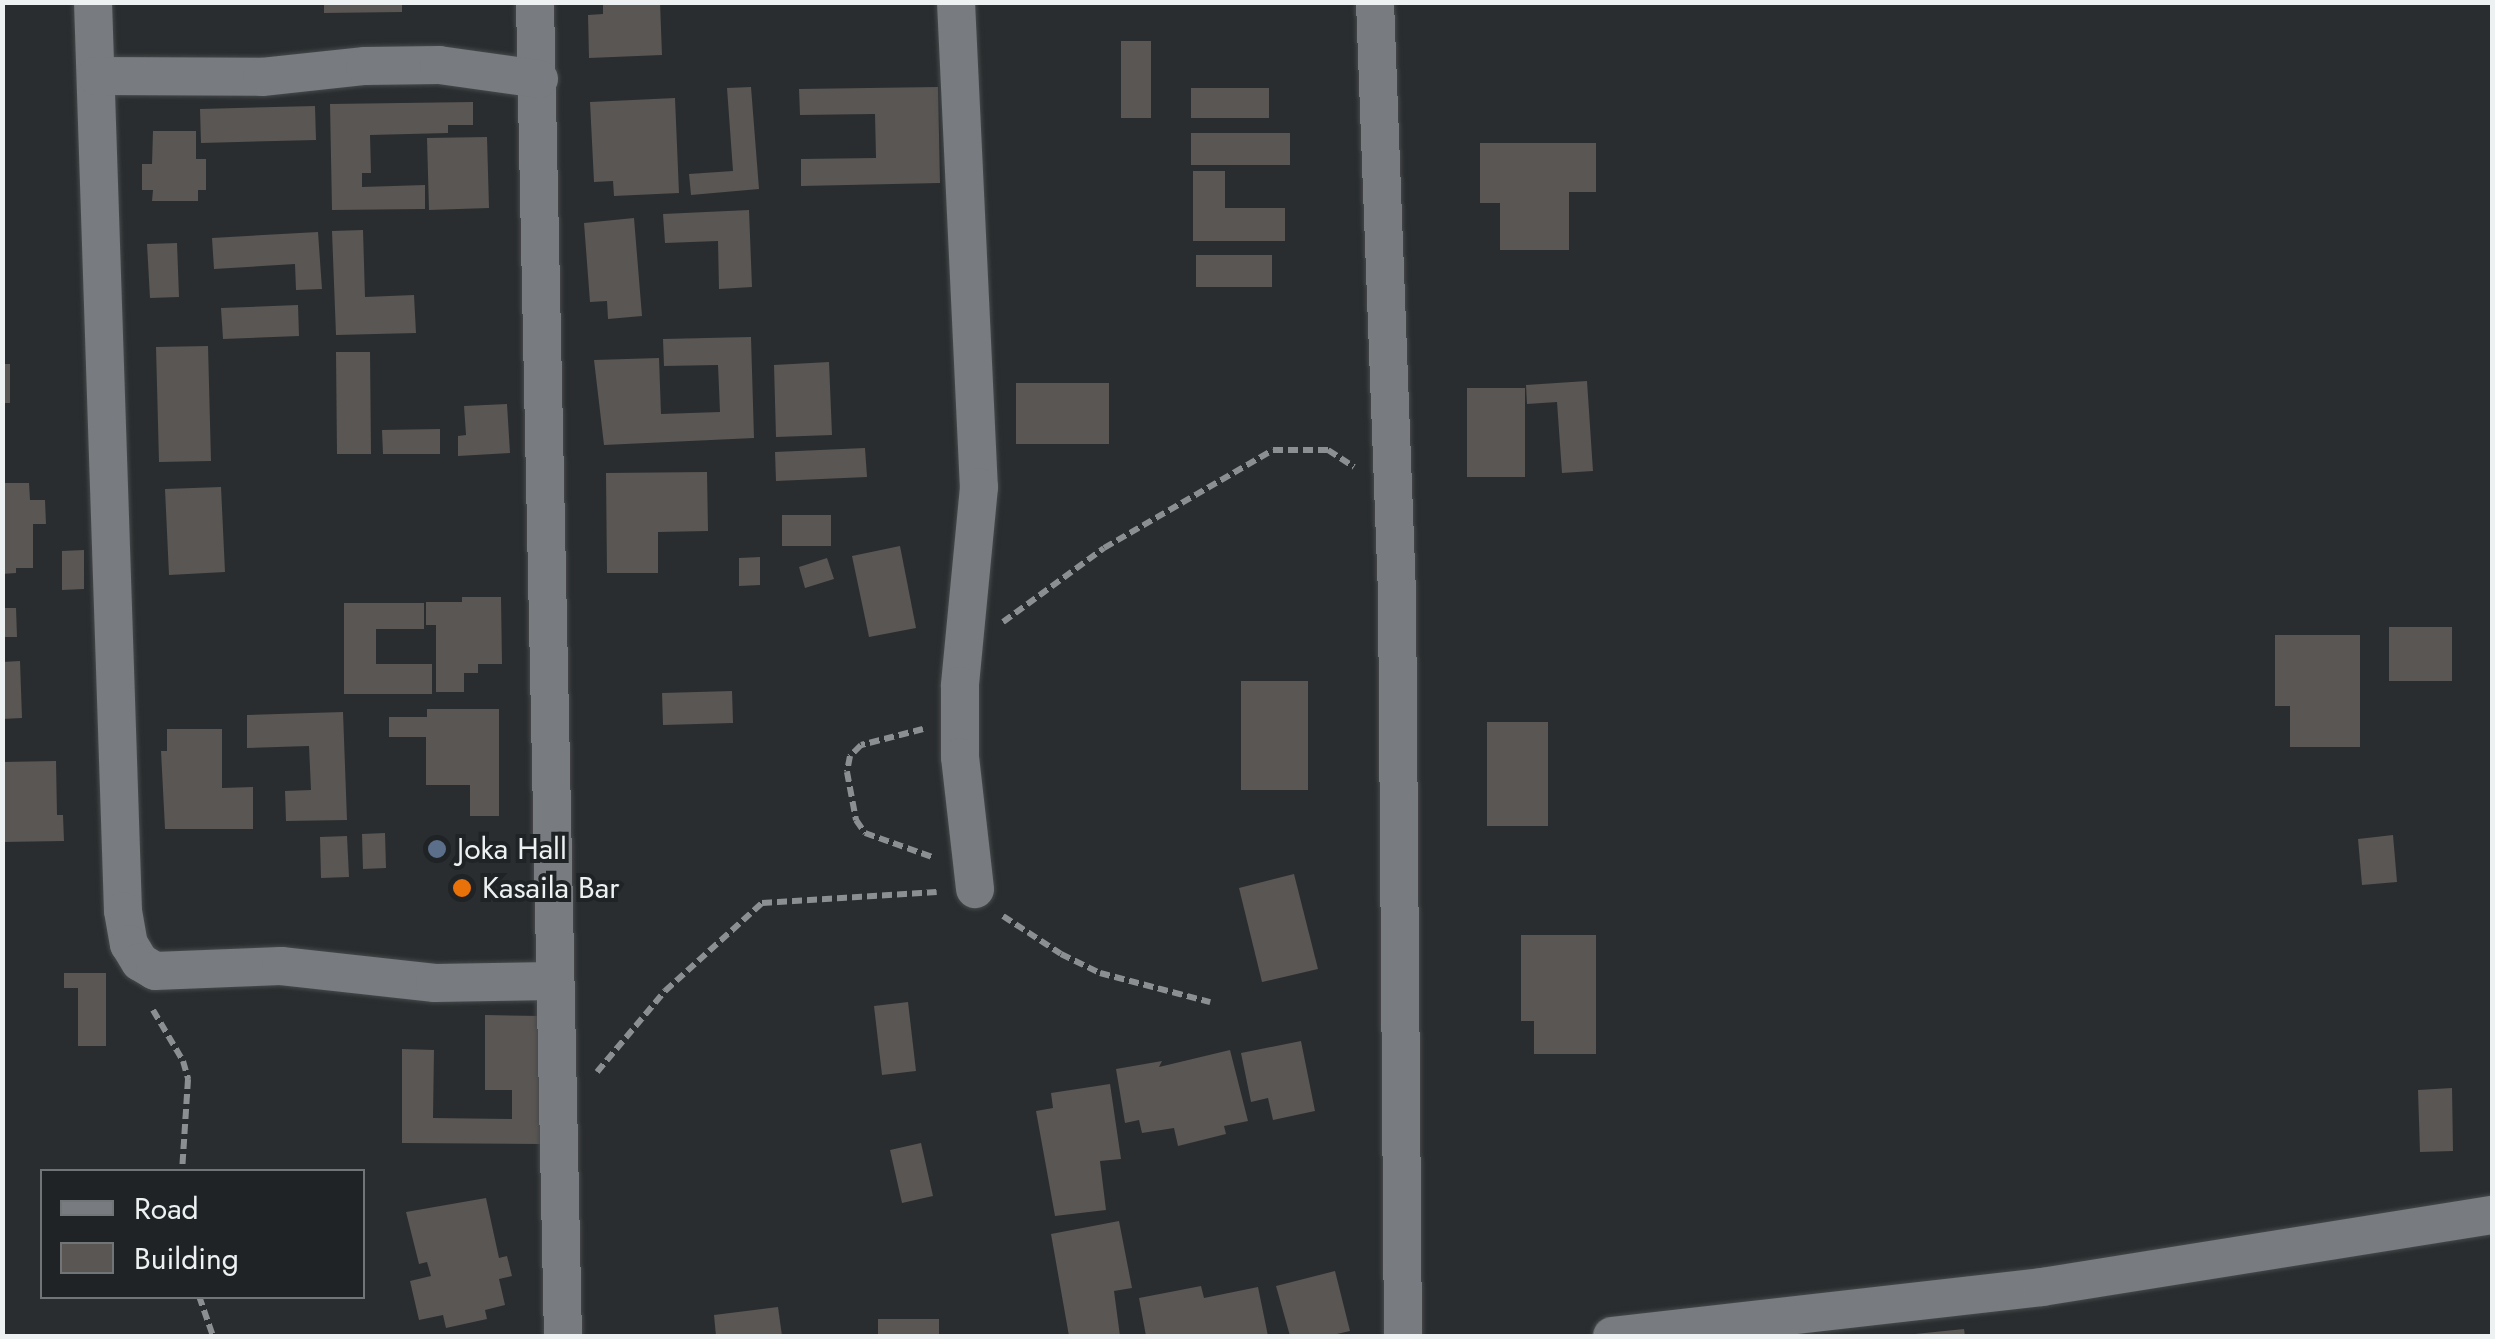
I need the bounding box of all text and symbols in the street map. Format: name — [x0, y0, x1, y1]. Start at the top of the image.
place label: Joka Hall — [457, 831, 567, 867]
marker: Joka Hall — [426, 838, 448, 860]
place label: Kasaila Bar — [482, 870, 619, 906]
marker: Kasaila Bar — [451, 877, 473, 899]
legend — [40, 1169, 365, 1299]
text: Road — [134, 1187, 199, 1230]
text: Building — [134, 1237, 239, 1280]

